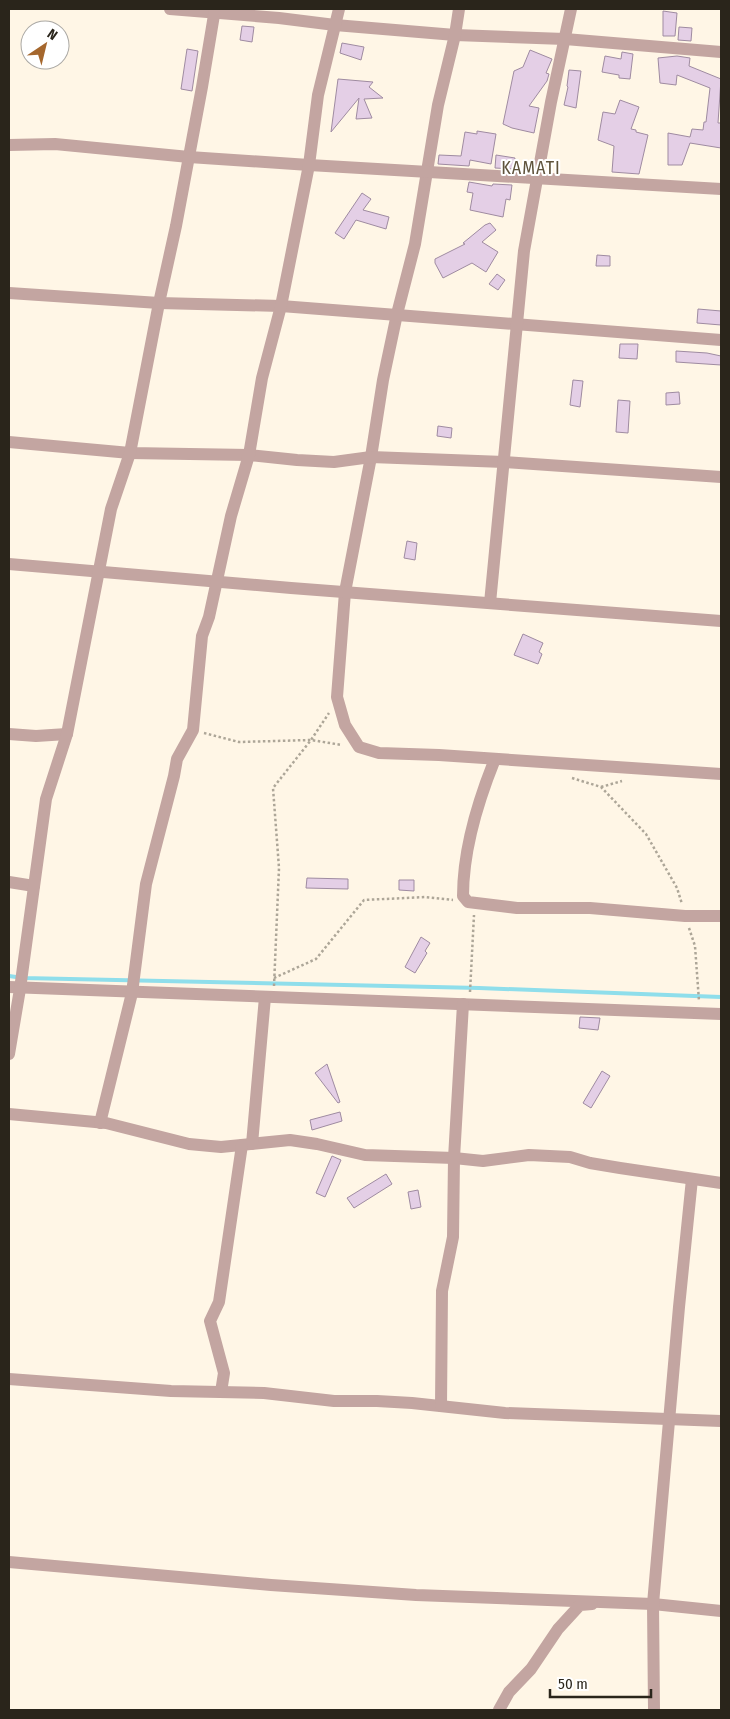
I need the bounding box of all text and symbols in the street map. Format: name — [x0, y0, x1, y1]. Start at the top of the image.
north arrow — [20, 20, 70, 70]
text: N — [44, 25, 60, 44]
district label: KAMATI — [501, 157, 561, 179]
scale bar — [550, 1666, 651, 1698]
text: 50 m — [558, 1675, 588, 1693]

